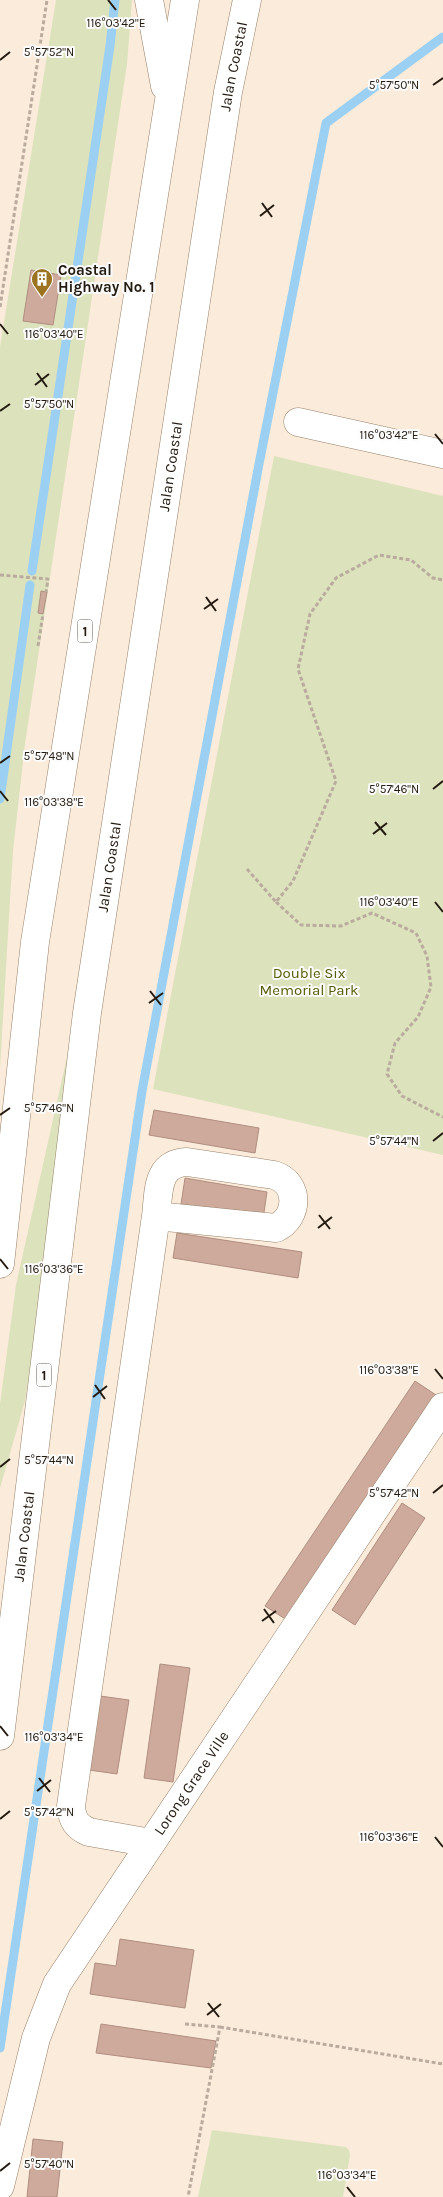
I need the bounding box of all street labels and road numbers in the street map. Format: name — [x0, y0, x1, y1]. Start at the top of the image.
street label: Jalan Coastal — [216, 20, 251, 113]
street label: Jalan Coastal — [155, 420, 186, 513]
road number: 1 — [78, 620, 92, 642]
street label: Jalan Coastal — [94, 821, 125, 913]
road number: 1 — [36, 1364, 52, 1386]
street label: Jalan Coastal — [10, 1490, 38, 1583]
street label: Lorong Grace Ville — [150, 1728, 233, 1839]

